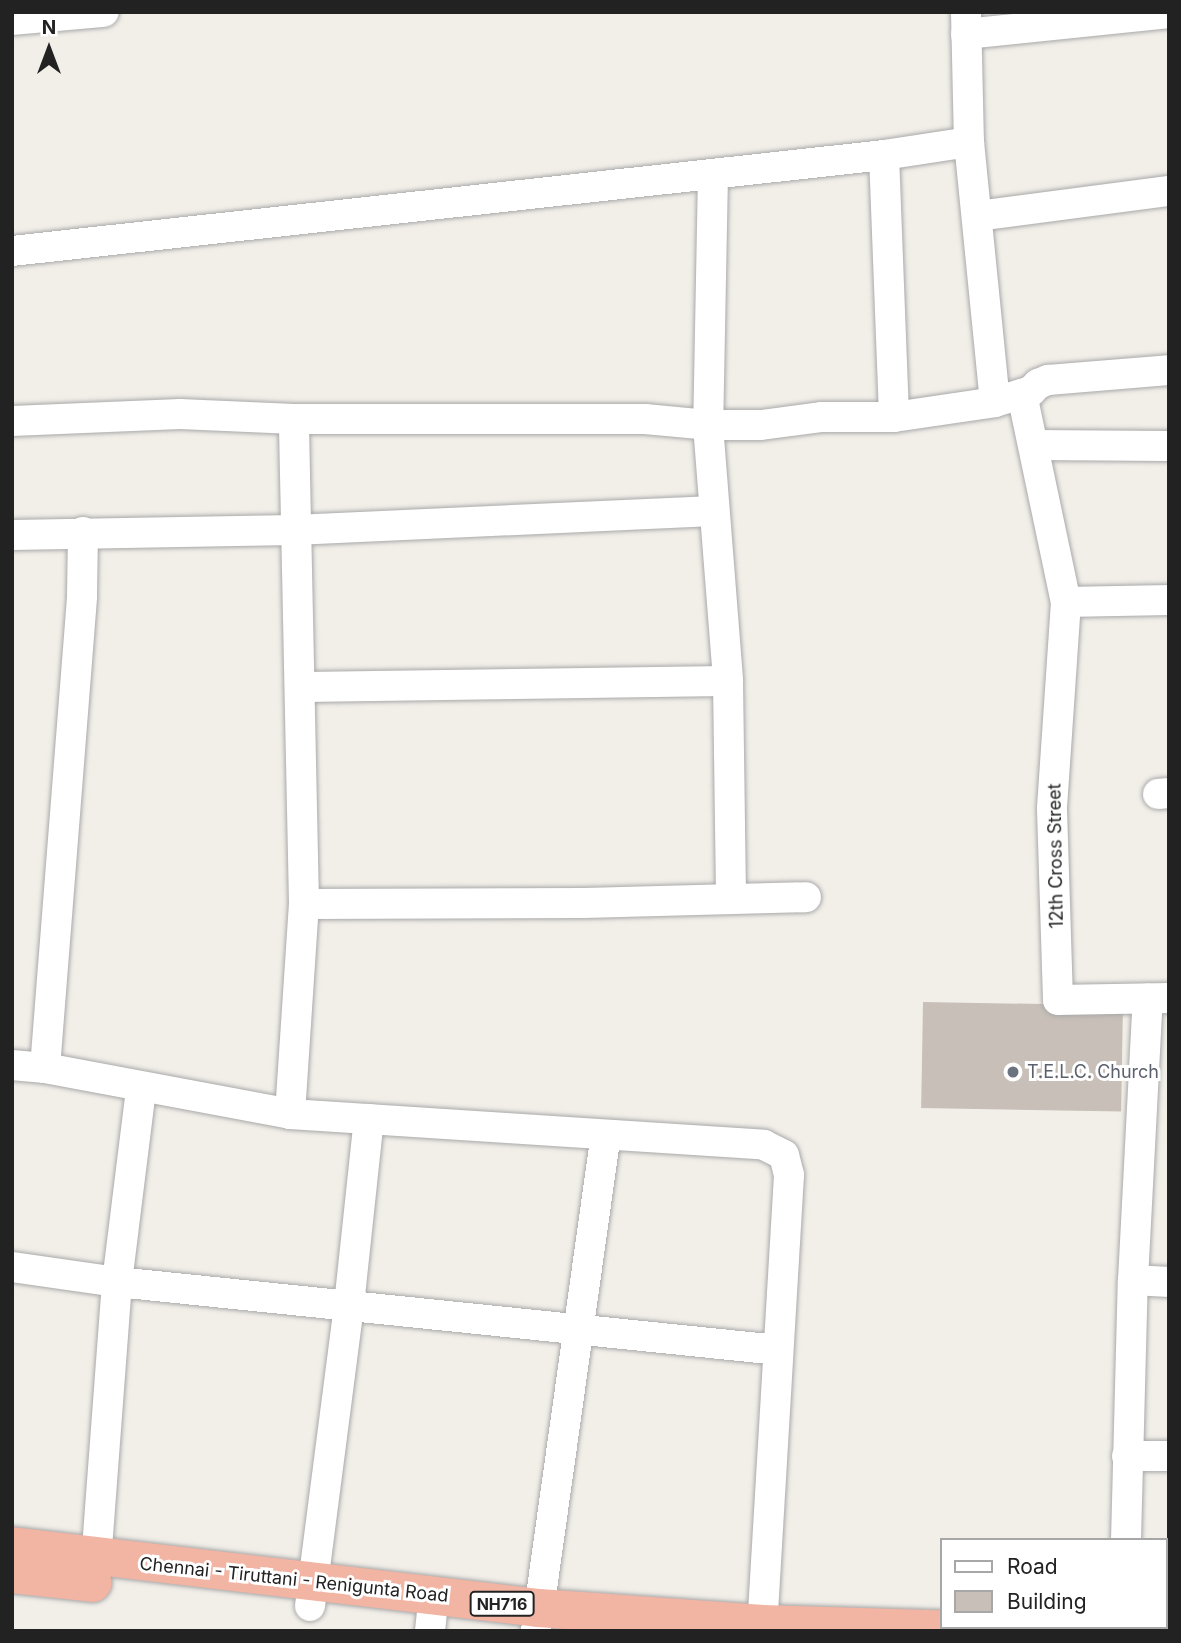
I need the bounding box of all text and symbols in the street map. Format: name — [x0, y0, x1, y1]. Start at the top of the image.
north arrow — [14, 14, 84, 84]
text: N — [42, 16, 56, 39]
street label: 12th Cross Street — [1044, 783, 1068, 929]
place label: T.E.L.C. Church — [1027, 1061, 1159, 1083]
marker: T.E.L.C. Church — [1005, 1064, 1021, 1080]
legend — [940, 1538, 1167, 1629]
street label: Chennai - Tiruttani - Renigunta Road — [138, 1553, 450, 1607]
text: Road — [1007, 1554, 1058, 1579]
text: Building — [1007, 1589, 1087, 1614]
road number: NH716 — [469, 1592, 535, 1616]

